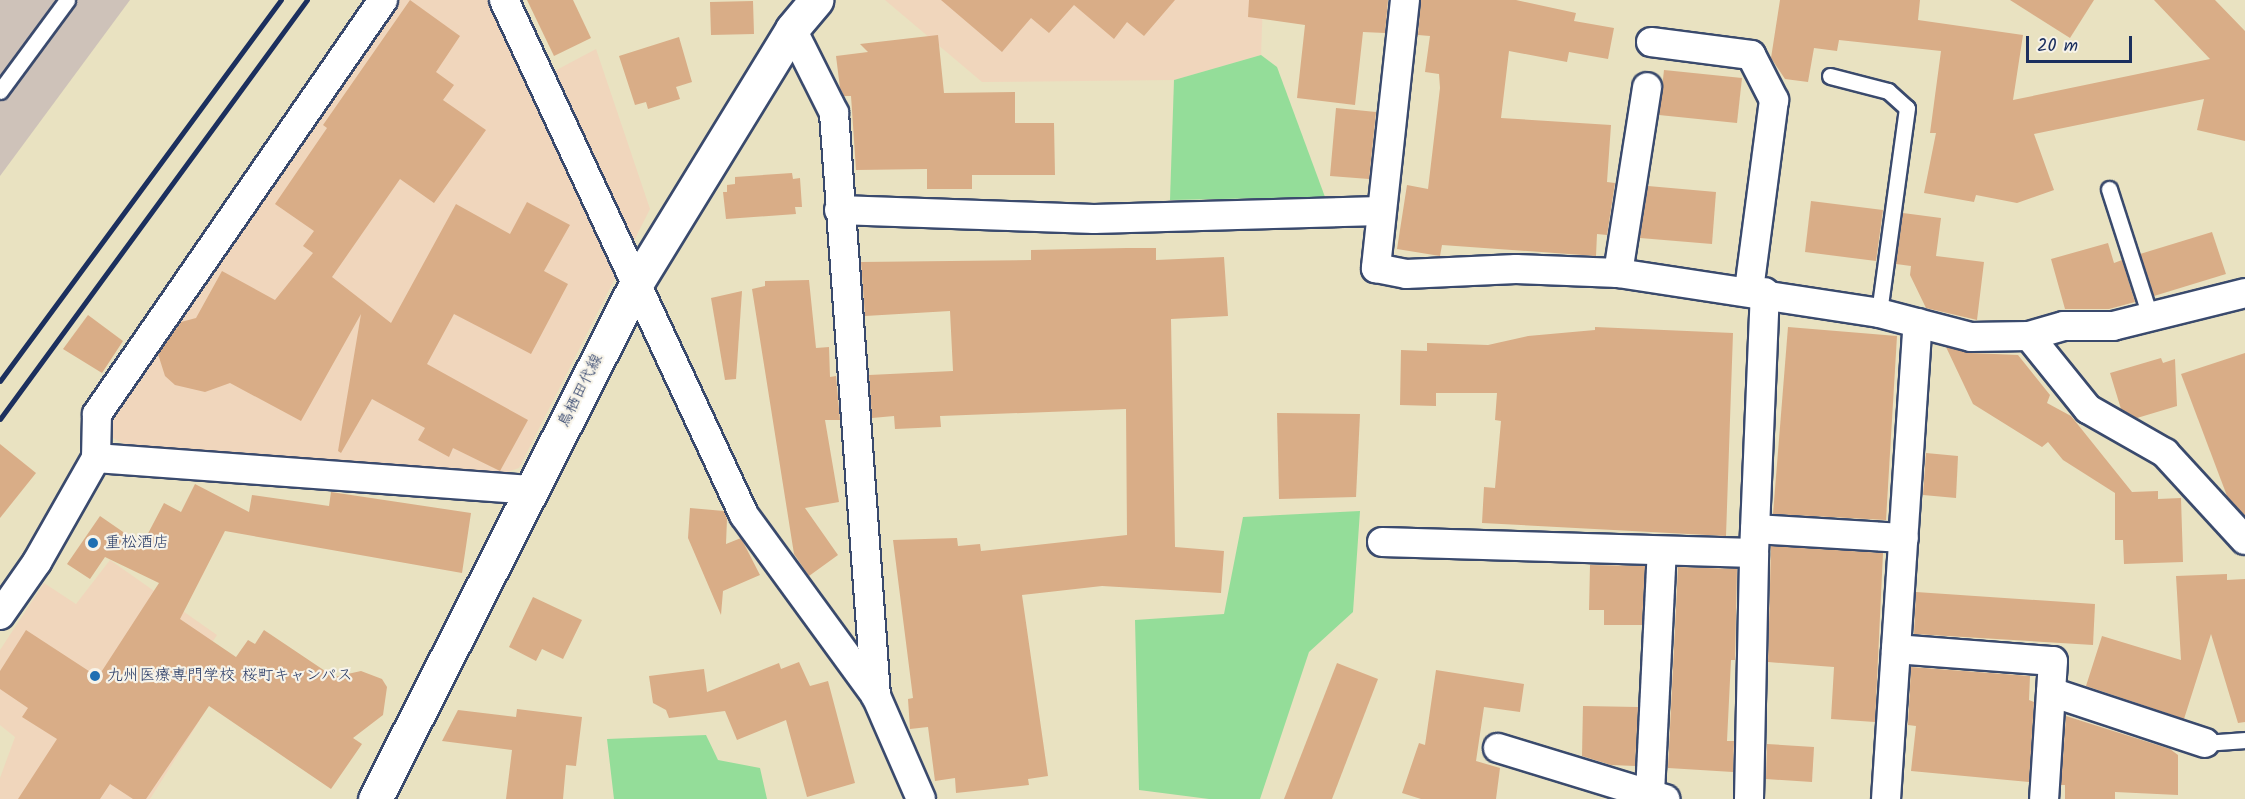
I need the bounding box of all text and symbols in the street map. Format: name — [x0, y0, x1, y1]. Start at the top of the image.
scale bar — [2029, 24, 2136, 62]
text: 20 m — [2037, 32, 2078, 61]
street label: 鳥栖田代線 — [554, 351, 608, 431]
place label: 重松酒店 — [105, 533, 169, 553]
marker: 重松酒店 — [86, 536, 100, 550]
place label: 九州医療専門学校 桜町キャンパス — [107, 666, 353, 686]
marker: 九州医療専門学校 桜町キャンパス — [88, 669, 102, 683]

